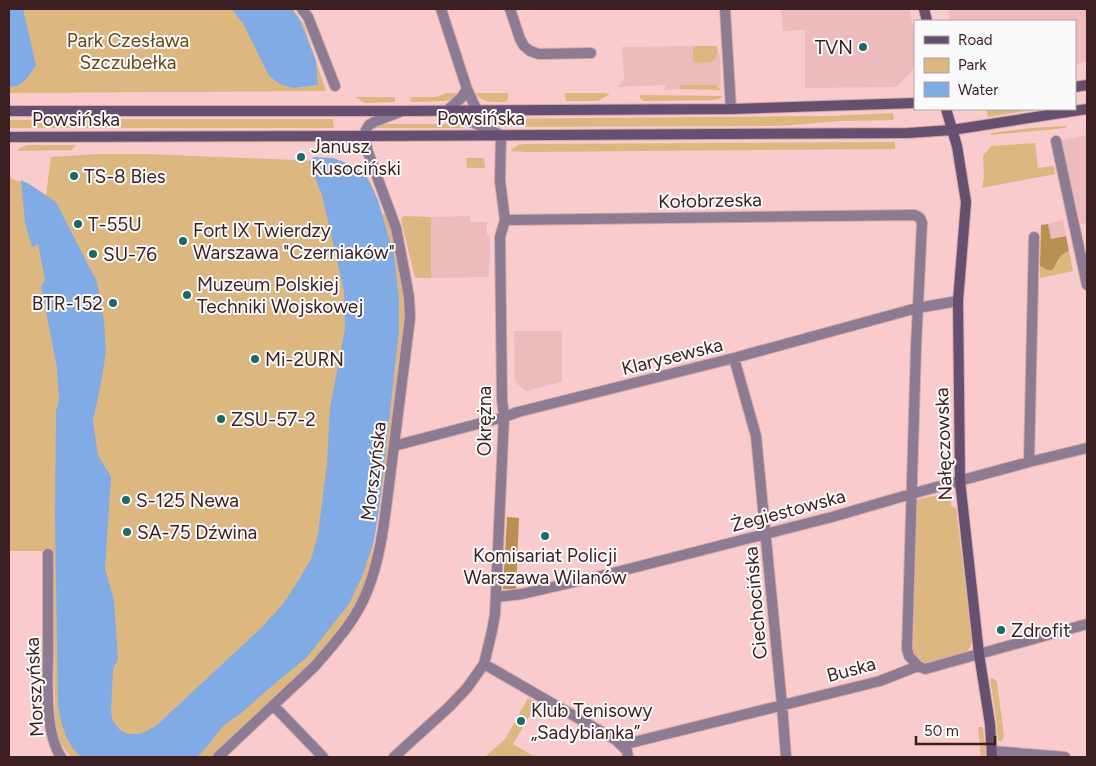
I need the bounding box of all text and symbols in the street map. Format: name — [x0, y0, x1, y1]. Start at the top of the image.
legend — [914, 20, 1076, 110]
park label: Park Czesława Szczubełka — [67, 29, 189, 74]
text: Road — [958, 31, 993, 49]
place label: TVN — [815, 36, 853, 59]
marker: TVN — [857, 41, 869, 53]
text: Park — [958, 56, 987, 74]
text: Water — [958, 81, 998, 99]
street label: Powsińska — [437, 107, 525, 130]
street label: Powsińska — [32, 108, 120, 131]
place label: Janusz Kusociński — [311, 135, 401, 180]
marker: Janusz Kusociński — [295, 151, 307, 163]
place label: TS-8 Bies — [84, 165, 166, 188]
marker: TS-8 Bies — [68, 170, 80, 182]
street label: Kołobrzeska — [658, 188, 762, 213]
place label: T-55U — [88, 213, 142, 236]
marker: T-55U — [72, 218, 84, 230]
place label: Fort IX Twierdzy Warszawa "Czerniaków" — [193, 219, 395, 264]
marker: Fort IX Twierdzy Warszawa "Czerniaków" — [177, 235, 189, 247]
place label: SU-76 — [103, 243, 157, 266]
marker: SU-76 — [87, 248, 99, 260]
place label: Muzeum Polskiej Techniki Wojskowej — [197, 273, 363, 318]
marker: Muzeum Polskiej Techniki Wojskowej — [181, 289, 193, 301]
place label: BTR-152 — [32, 292, 103, 315]
marker: BTR-152 — [107, 297, 119, 309]
street label: Klarysewska — [619, 333, 725, 380]
place label: Mi-2URN — [265, 348, 344, 371]
marker: Mi-2URN — [249, 353, 261, 365]
street label: Okrężna — [473, 386, 496, 456]
street label: Nałęczowska — [930, 387, 957, 501]
place label: ZSU-57-2 — [231, 408, 316, 431]
marker: ZSU-57-2 — [215, 413, 227, 425]
street label: Morszyńska — [356, 420, 391, 522]
street label: Żegiestowska — [728, 484, 848, 537]
place label: S-125 Newa — [136, 489, 239, 512]
marker: S-125 Newa — [120, 494, 132, 506]
place label: SA-75 Dźwina — [137, 521, 257, 544]
marker: SA-75 Dźwina — [121, 526, 133, 538]
marker: Komisariat Policji Warszawa Wilanów — [539, 530, 551, 542]
place label: Komisariat Policji Warszawa Wilanów — [463, 544, 627, 589]
street label: Ciechocińska — [739, 546, 772, 660]
place label: Zdrofit — [1011, 619, 1070, 642]
marker: Zdrofit — [995, 624, 1007, 636]
street label: Morszyńska — [20, 637, 49, 737]
street label: Buska — [824, 652, 878, 687]
place label: Klub Tenisowy „Sadybianka” — [531, 699, 652, 744]
scale bar — [916, 714, 995, 746]
marker: Klub Tenisowy „Sadybianka” — [515, 715, 527, 727]
text: 50 m — [924, 722, 959, 740]

